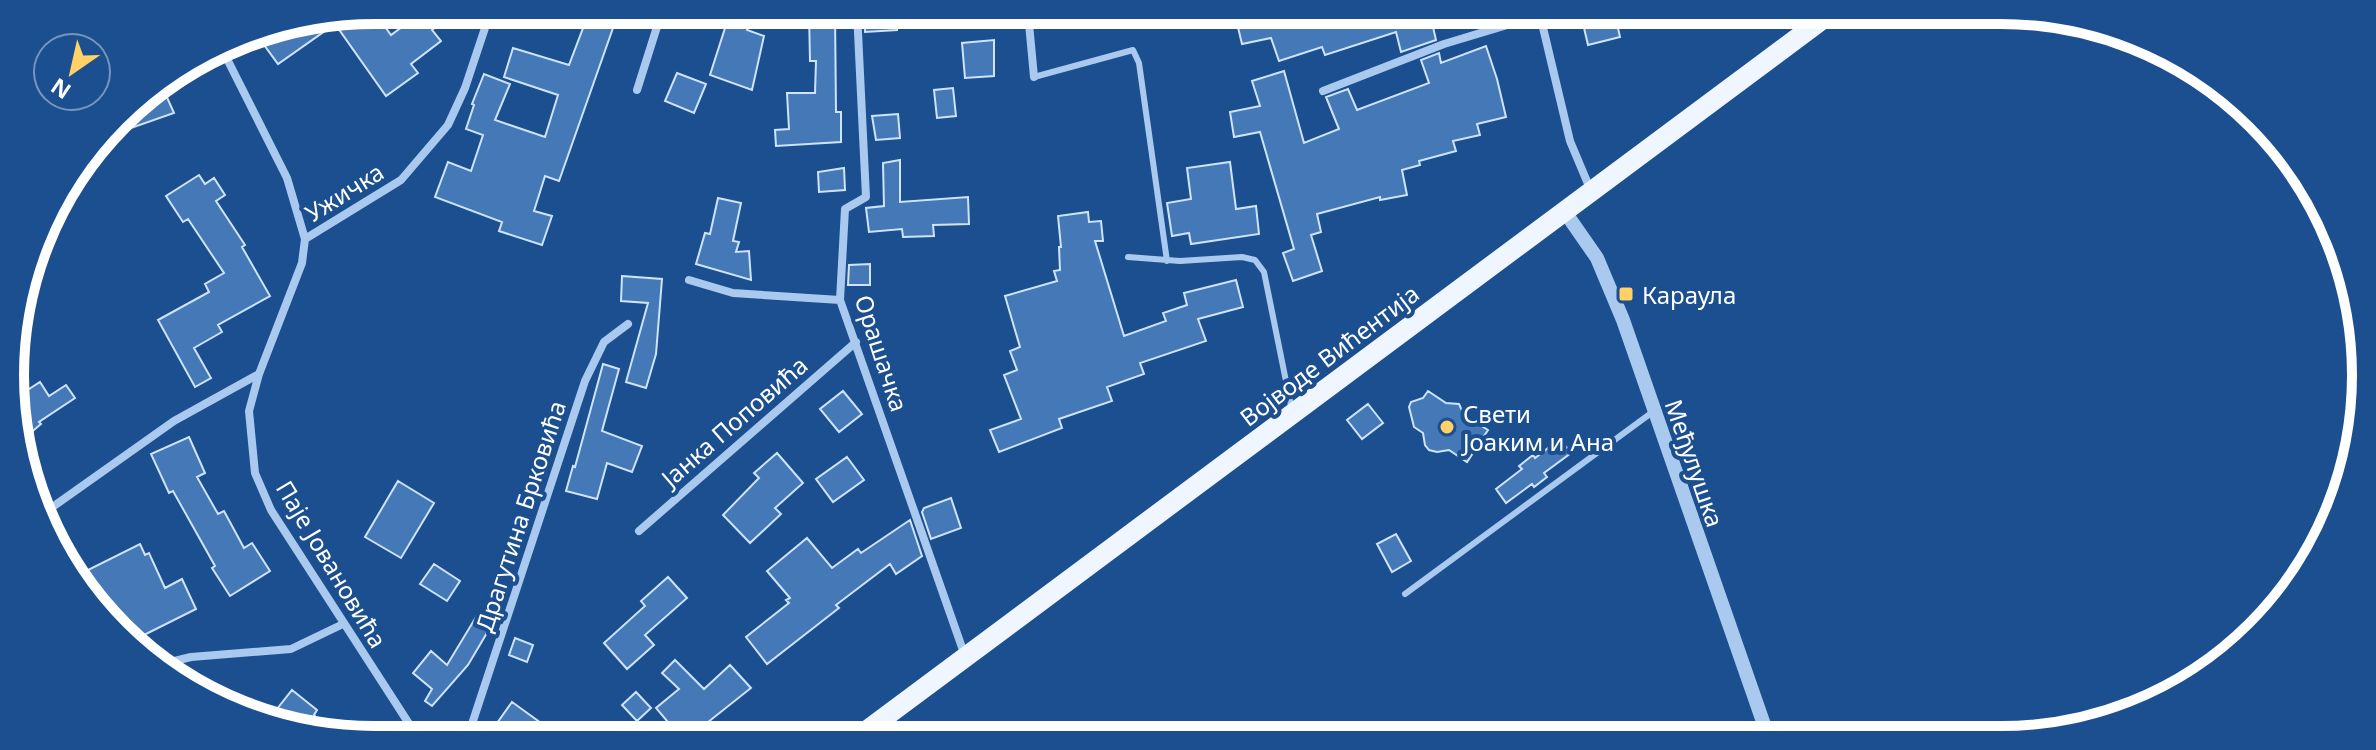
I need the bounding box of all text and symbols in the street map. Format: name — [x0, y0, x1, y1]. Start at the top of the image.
north arrow — [32, 32, 112, 112]
text: N — [44, 72, 76, 107]
street label: Ужичка — [298, 155, 390, 229]
street label: Војводе Вићентија — [1233, 277, 1425, 433]
place label: Караула — [1642, 278, 1736, 311]
marker: Караула — [1617, 285, 1635, 303]
street label: Орашачка — [848, 290, 916, 416]
street label: Јанка Поповића — [652, 348, 814, 495]
street label: Међулушка — [1658, 395, 1732, 531]
street label: Драгутина Брковића — [467, 396, 573, 636]
place label: Свети Јоаким и Ана — [1461, 397, 1614, 458]
marker: Свети Јоаким и Ана — [1438, 418, 1456, 436]
street label: Паје Јовановића — [269, 474, 395, 654]

